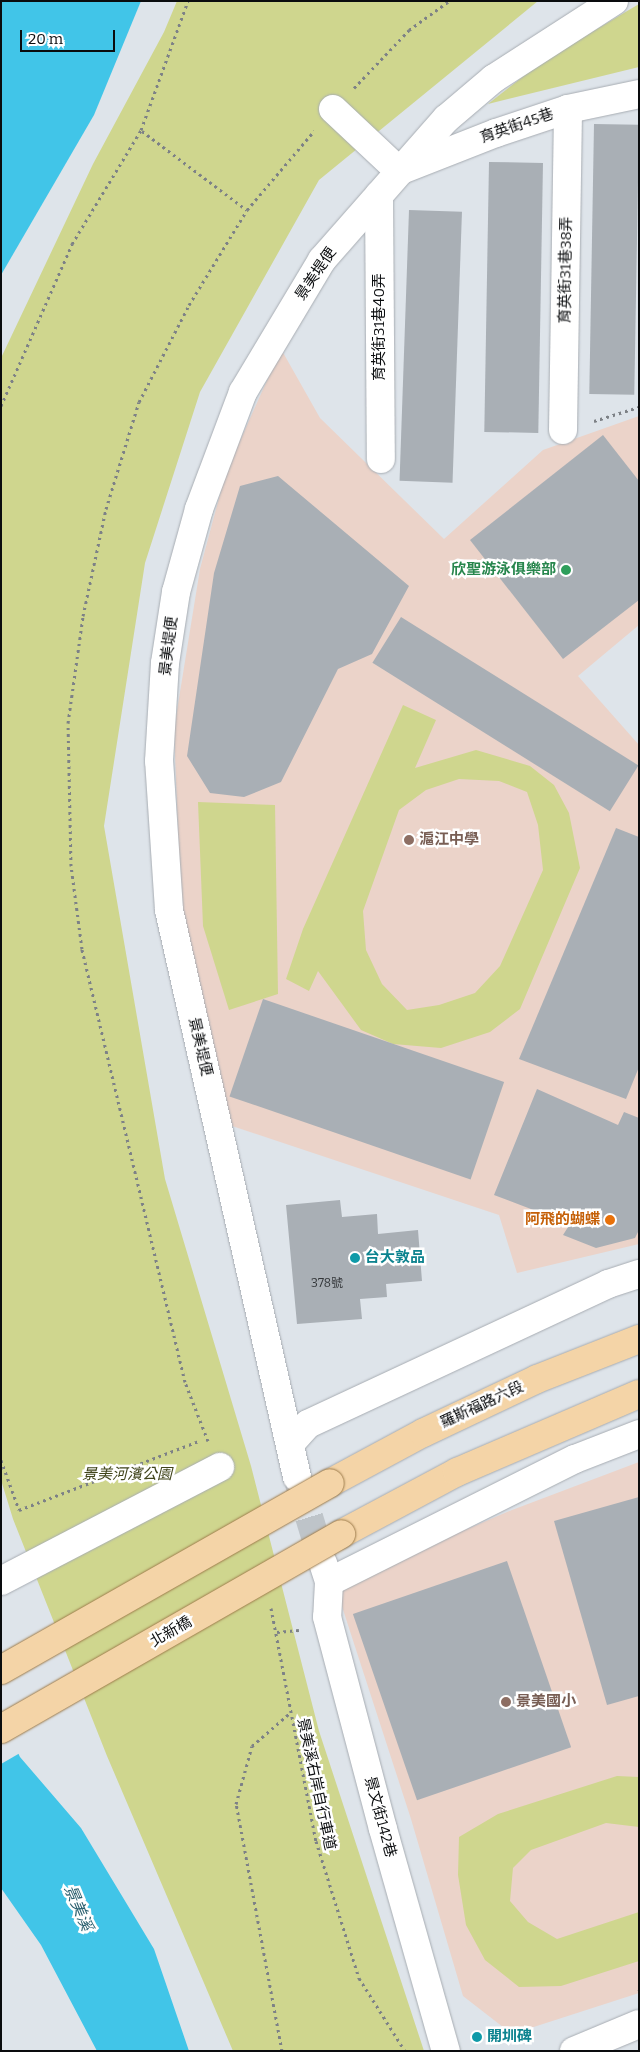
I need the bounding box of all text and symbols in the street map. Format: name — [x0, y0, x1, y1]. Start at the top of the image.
scale bar — [22, 20, 118, 52]
text: 20 m — [28, 30, 63, 48]
street label: 育英街45巷 — [478, 105, 556, 147]
street label: 育英街31巷38弄 — [556, 216, 576, 324]
street label: 景美堤便 — [292, 244, 340, 304]
street label: 育英街31巷40弄 — [371, 273, 389, 381]
place label: 欣聖游泳俱樂部 — [451, 561, 556, 579]
marker: 欣聖游泳俱樂部 — [560, 564, 572, 576]
street label: 景美堤便 — [156, 615, 182, 677]
place label: 滬江中學 — [419, 831, 479, 849]
marker: 滬江中學 — [403, 834, 415, 846]
street label: 景美堤便 — [184, 1016, 216, 1078]
place label: 阿飛的蝴蝶 — [525, 1211, 600, 1229]
marker: 阿飛的蝴蝶 — [604, 1214, 616, 1226]
place label: 台大敦品 — [365, 1249, 425, 1267]
marker: 台大敦品 — [349, 1252, 361, 1264]
house number: 378號 — [311, 1277, 343, 1291]
street label: 羅斯福路六段 — [437, 1378, 527, 1432]
park label: 景美河濱公園 — [82, 1466, 172, 1484]
street label: 北新橋 — [147, 1613, 195, 1651]
place label: 景美國小 — [516, 1693, 576, 1711]
marker: 景美國小 — [500, 1696, 512, 1708]
street label: 景美溪右岸自行車道 — [293, 1716, 339, 1852]
street label: 景文街142巷 — [361, 1775, 399, 1859]
water label: 景美溪 — [60, 1882, 96, 1934]
place label: 開圳碑 — [487, 2028, 532, 2046]
marker: 開圳碑 — [471, 2031, 483, 2043]

